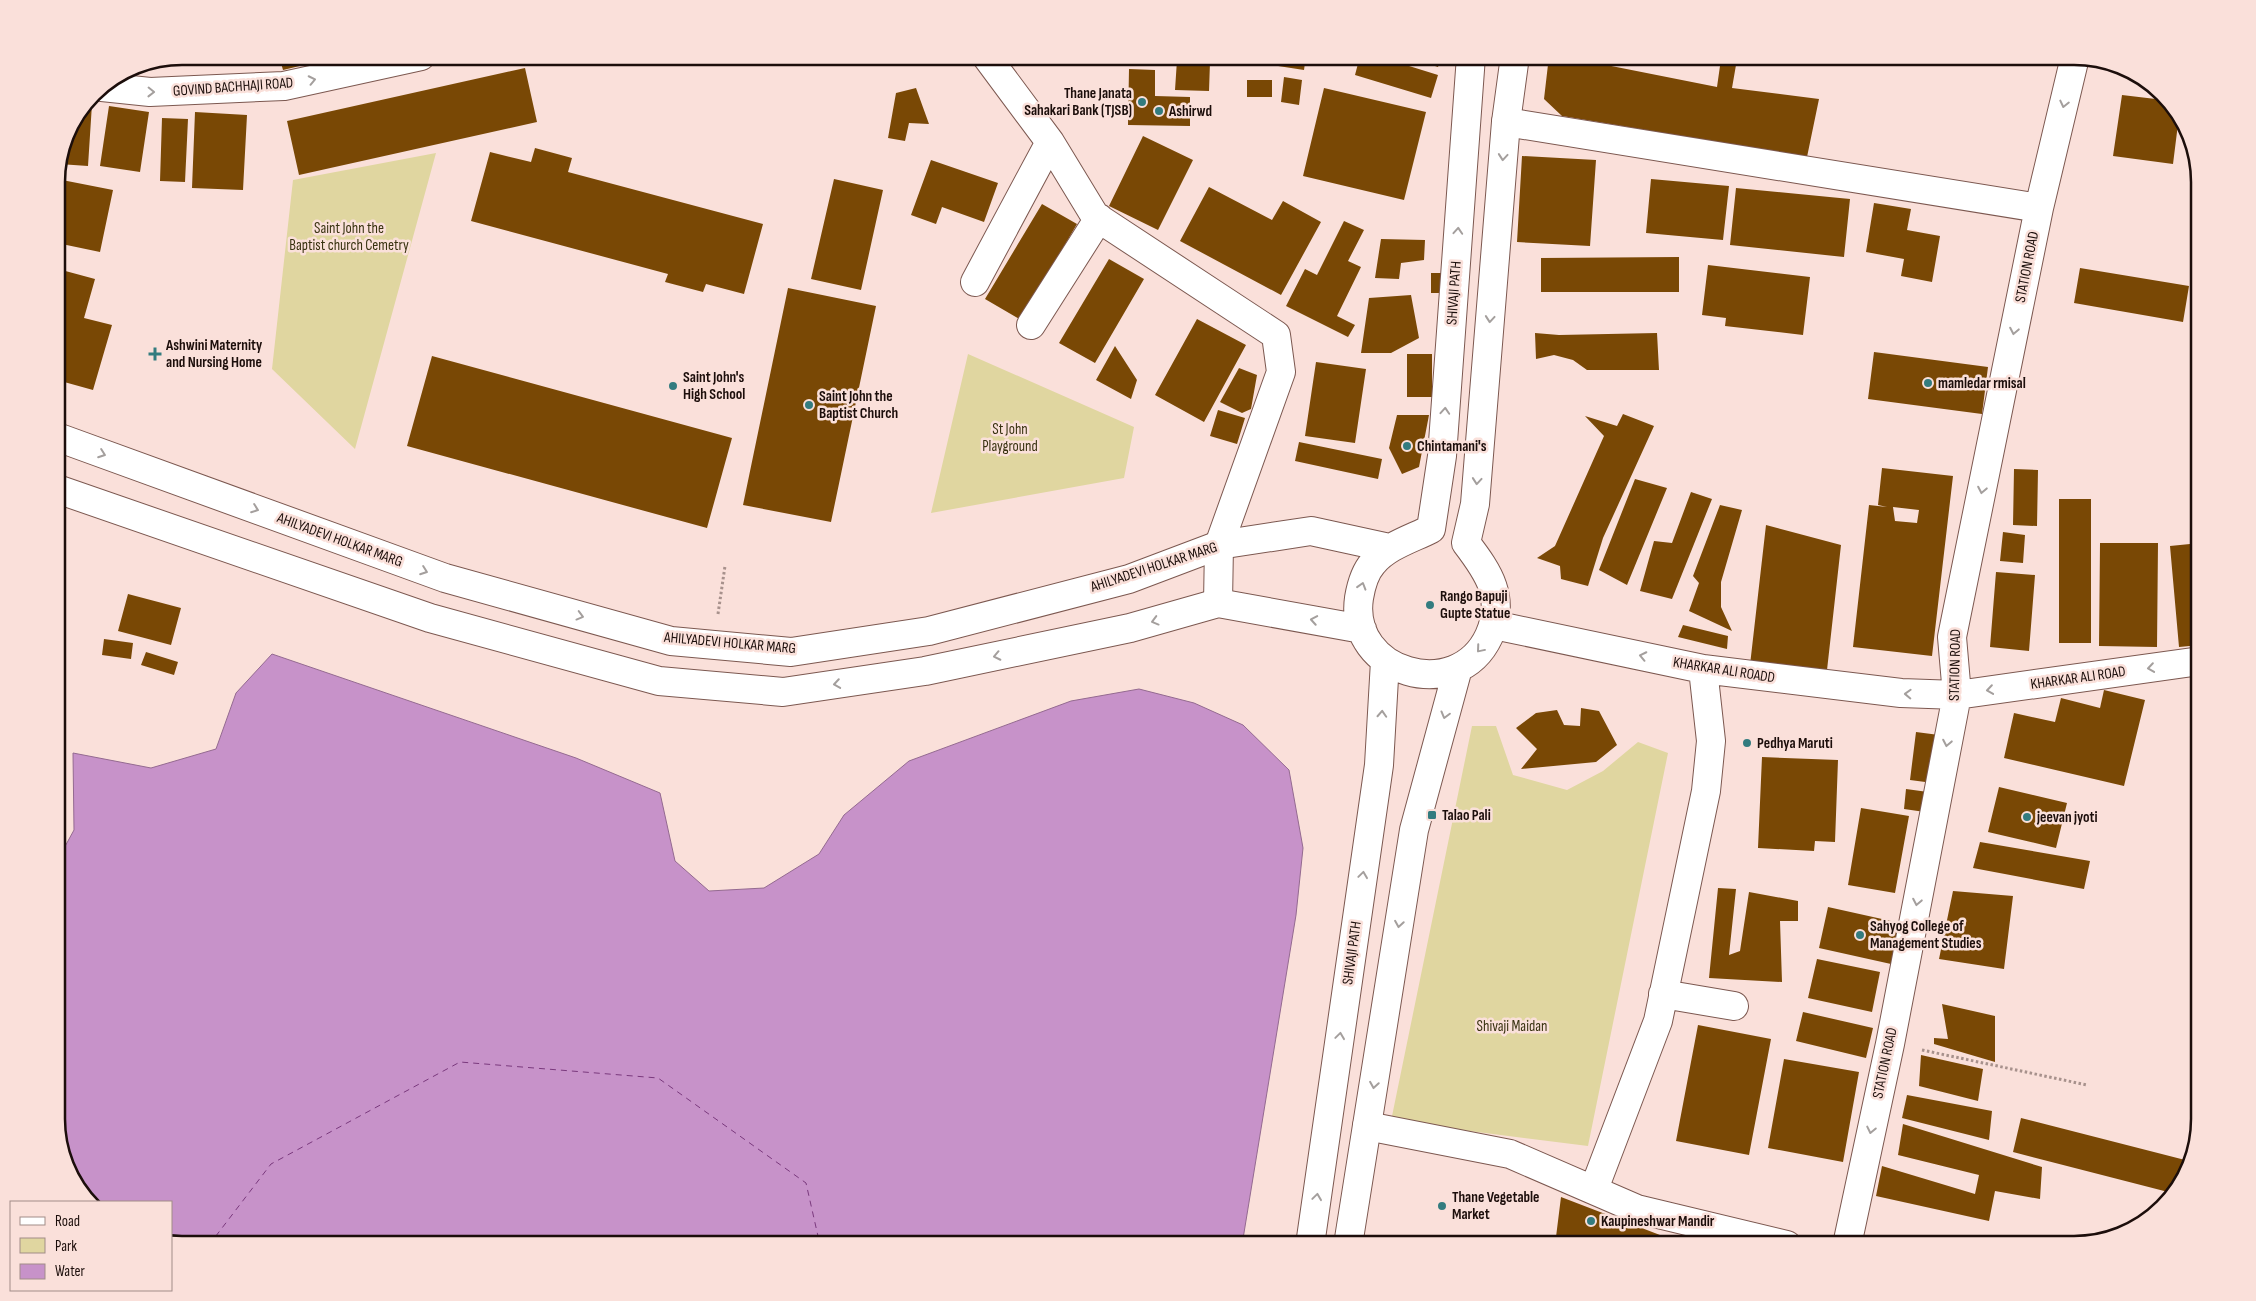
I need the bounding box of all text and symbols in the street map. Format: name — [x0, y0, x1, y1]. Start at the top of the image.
street label: GOVIND BACHHAJI ROAD — [172, 73, 294, 101]
one-way arrow — [308, 75, 317, 86]
place label: Thane Janata Sahakari Bank (TJSB) — [1024, 84, 1132, 120]
one-way arrow — [147, 86, 155, 97]
marker: Thane Janata Sahakari Bank (TJSB) — [1136, 96, 1148, 108]
one-way arrow — [2059, 99, 2070, 108]
place label: Ashirwd — [1168, 102, 1212, 121]
marker: Ashirwd — [1153, 105, 1165, 117]
one-way arrow — [1497, 153, 1508, 161]
park label: Saint John the Baptist church Cemetry — [289, 219, 409, 255]
one-way arrow — [1453, 227, 1464, 235]
street label: STATION ROAD — [2011, 230, 2043, 304]
street label: SHIVAJI PATH — [1442, 260, 1466, 326]
one-way arrow — [1485, 315, 1496, 323]
one-way arrow — [2009, 327, 2020, 335]
place label: Ashwini Maternity and Nursing Home — [165, 336, 263, 372]
marker: Ashwini Maternity and Nursing Home — [148, 347, 162, 361]
place label: Saint John's High School — [683, 368, 745, 404]
place label: mamledar rmisal — [1938, 374, 2026, 393]
marker: mamledar rmisal — [1922, 377, 1934, 389]
marker: Saint John's High School — [667, 380, 679, 392]
place label: Saint John the Baptist Church — [819, 387, 898, 423]
marker: Saint John the Baptist Church — [803, 399, 815, 411]
one-way arrow — [1440, 407, 1451, 415]
park label: St John Playground — [982, 420, 1038, 456]
place label: Chintamani's — [1417, 437, 1487, 456]
marker: Chintamani's — [1401, 440, 1413, 452]
one-way arrow — [98, 448, 106, 458]
one-way arrow — [1472, 477, 1483, 485]
one-way arrow — [1977, 486, 1988, 495]
one-way arrow — [250, 503, 259, 513]
street label: AHILYADEVI HOLKAR MARG — [274, 508, 405, 572]
street label: AHILYADEVI HOLKAR MARG — [1087, 538, 1220, 597]
one-way arrow — [420, 565, 428, 575]
one-way arrow — [1357, 582, 1367, 590]
place label: Rango Bapuji Gupte Statue — [1440, 587, 1510, 623]
marker: Rango Bapuji Gupte Statue — [1424, 599, 1436, 611]
one-way arrow — [576, 610, 584, 620]
one-way arrow — [1152, 615, 1160, 625]
one-way arrow — [1309, 616, 1318, 626]
street label: AHILYADEVI HOLKAR MARG — [662, 628, 797, 658]
street label: STATION ROAD — [1945, 629, 1965, 701]
one-way arrow — [1477, 644, 1486, 653]
one-way arrow — [992, 650, 1001, 660]
one-way arrow — [1639, 652, 1648, 662]
street label: KHARKAR ALI ROADD — [1672, 653, 1776, 687]
street label: KHARKAR ALI ROAD — [2029, 662, 2127, 694]
one-way arrow — [2147, 662, 2155, 673]
one-way arrow — [832, 678, 840, 689]
one-way arrow — [1986, 684, 1994, 695]
one-way arrow — [1904, 688, 1912, 699]
one-way arrow — [1376, 709, 1387, 717]
one-way arrow — [1441, 710, 1451, 718]
place label: Pedhya Maruti — [1757, 734, 1833, 753]
marker: Pedhya Maruti — [1741, 737, 1753, 749]
one-way arrow — [1943, 738, 1953, 747]
place label: Talao Pali — [1442, 806, 1491, 825]
place label: jeevan jyoti — [2036, 808, 2098, 827]
marker: Talao Pali — [1426, 809, 1438, 821]
marker: jeevan jyoti — [2021, 811, 2033, 823]
one-way arrow — [1358, 871, 1368, 879]
one-way arrow — [1912, 898, 1922, 907]
place label: Sahyog College of Management Studies — [1870, 917, 1982, 953]
street label: SHIVAJI PATH — [1338, 920, 1366, 986]
one-way arrow — [1395, 920, 1405, 929]
marker: Sahyog College of Management Studies — [1854, 929, 1866, 941]
park label: Shivaji Maidan — [1477, 1017, 1547, 1036]
street label: STATION ROAD — [1868, 1026, 1902, 1100]
one-way arrow — [1334, 1031, 1345, 1039]
one-way arrow — [1369, 1081, 1380, 1089]
one-way arrow — [1866, 1126, 1877, 1134]
place label: Thane Vegetable Market — [1452, 1188, 1540, 1224]
one-way arrow — [1311, 1192, 1321, 1201]
marker: Thane Vegetable Market — [1436, 1200, 1448, 1212]
legend — [10, 1201, 172, 1291]
text: Road — [55, 1212, 80, 1231]
place label: Kaupineshwar Mandir — [1601, 1212, 1715, 1231]
marker: Kaupineshwar Mandir — [1585, 1215, 1597, 1227]
text: Park — [55, 1237, 77, 1256]
text: Water — [55, 1262, 86, 1281]

